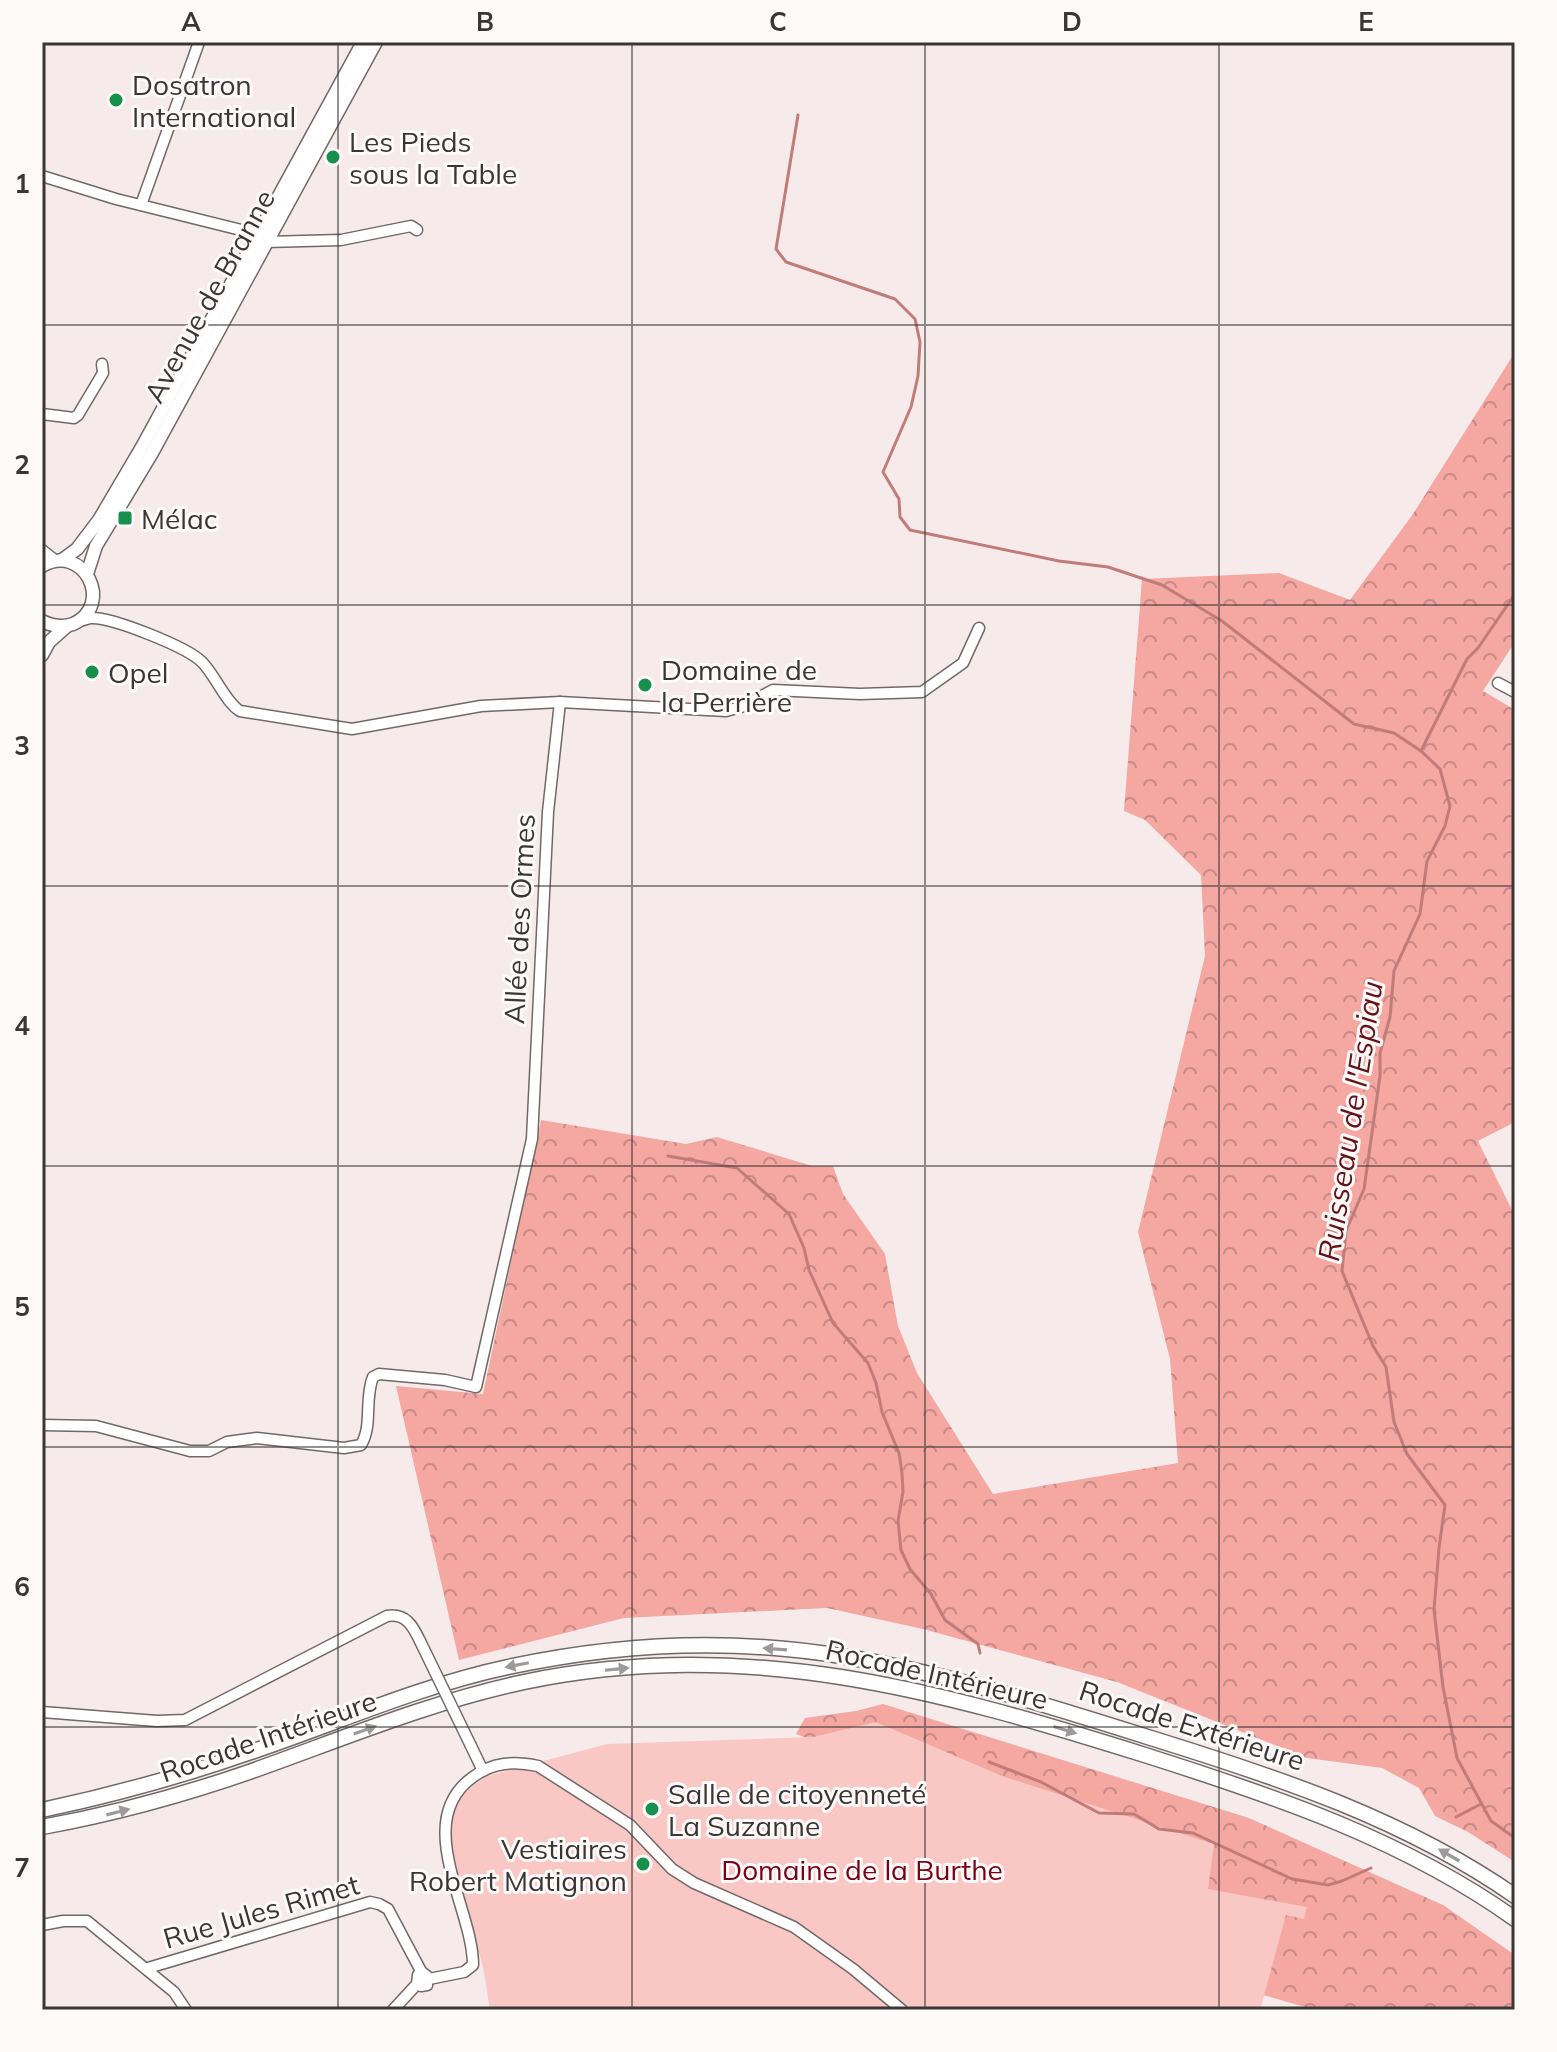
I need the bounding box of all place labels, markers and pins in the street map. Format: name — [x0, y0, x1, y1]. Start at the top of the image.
place label: Dosatron International — [132, 67, 296, 134]
marker: Dosatron International — [107, 91, 125, 109]
place label: Les Pieds sous la Table — [349, 124, 517, 191]
marker: Les Pieds sous la Table — [324, 148, 342, 166]
place label: Mélac — [141, 501, 218, 536]
marker: Mélac — [116, 509, 134, 527]
place label: Domaine de la Perrière — [661, 652, 817, 719]
place label: Opel — [108, 655, 168, 690]
marker: Opel — [83, 663, 101, 681]
marker: Domaine de la Perrière — [636, 676, 654, 694]
place label: Salle de citoyenneté La Suzanne — [668, 1776, 926, 1843]
marker: Salle de citoyenneté La Suzanne — [643, 1800, 661, 1818]
place label: Vestiaires Robert Matignon — [409, 1831, 627, 1898]
marker: Vestiaires Robert Matignon — [634, 1855, 652, 1873]

